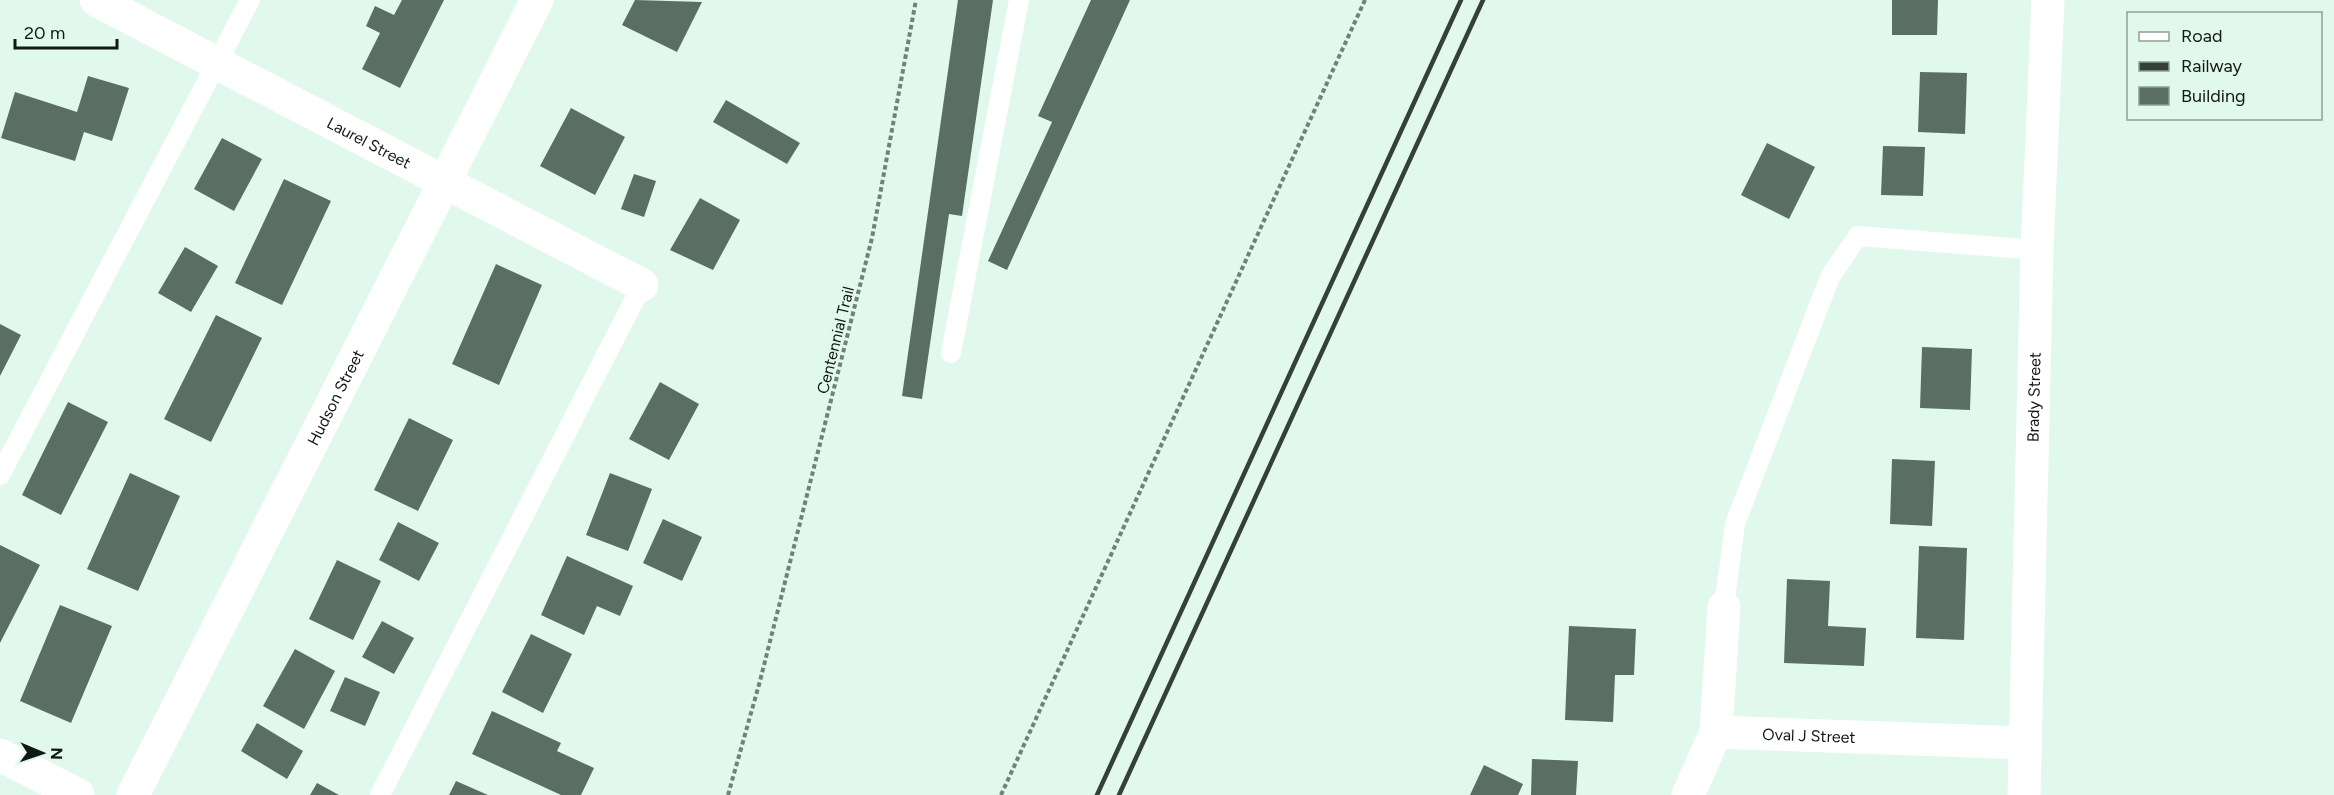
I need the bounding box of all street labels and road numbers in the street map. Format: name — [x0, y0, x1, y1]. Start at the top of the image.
street label: Laurel Street — [324, 113, 414, 173]
street label: Centennial Trail — [813, 284, 858, 396]
street label: Hudson Street — [303, 347, 368, 449]
street label: Brady Street — [2023, 352, 2045, 442]
street label: Oval J Street — [1762, 725, 1856, 747]

